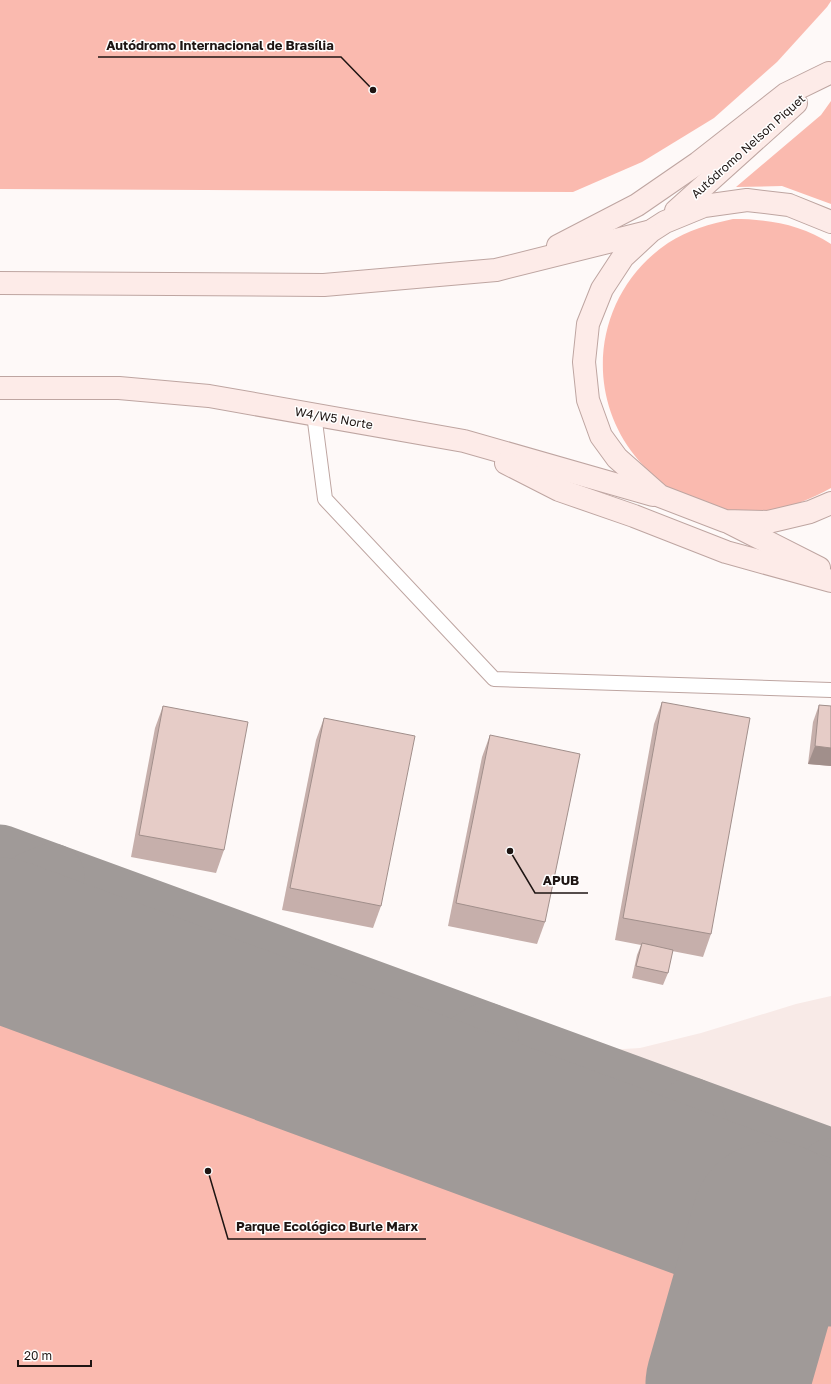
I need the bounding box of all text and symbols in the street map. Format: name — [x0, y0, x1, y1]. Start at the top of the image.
callout: Autódromo Internacional de Brasília — [98, 32, 341, 57]
text: Autódromo Internacional de Brasília — [106, 37, 334, 53]
street label: Autódromo Nelson Piquet — [688, 91, 808, 201]
street label: W4/W5 Norte — [294, 404, 374, 432]
callout: APUB — [535, 868, 588, 893]
text: APUB — [543, 872, 579, 888]
callout: Parque Ecológico Burle Marx — [228, 1214, 426, 1239]
text: Parque Ecológico Burle Marx — [236, 1218, 419, 1234]
scale bar — [18, 1342, 91, 1368]
text: 20 m — [24, 1348, 52, 1363]

